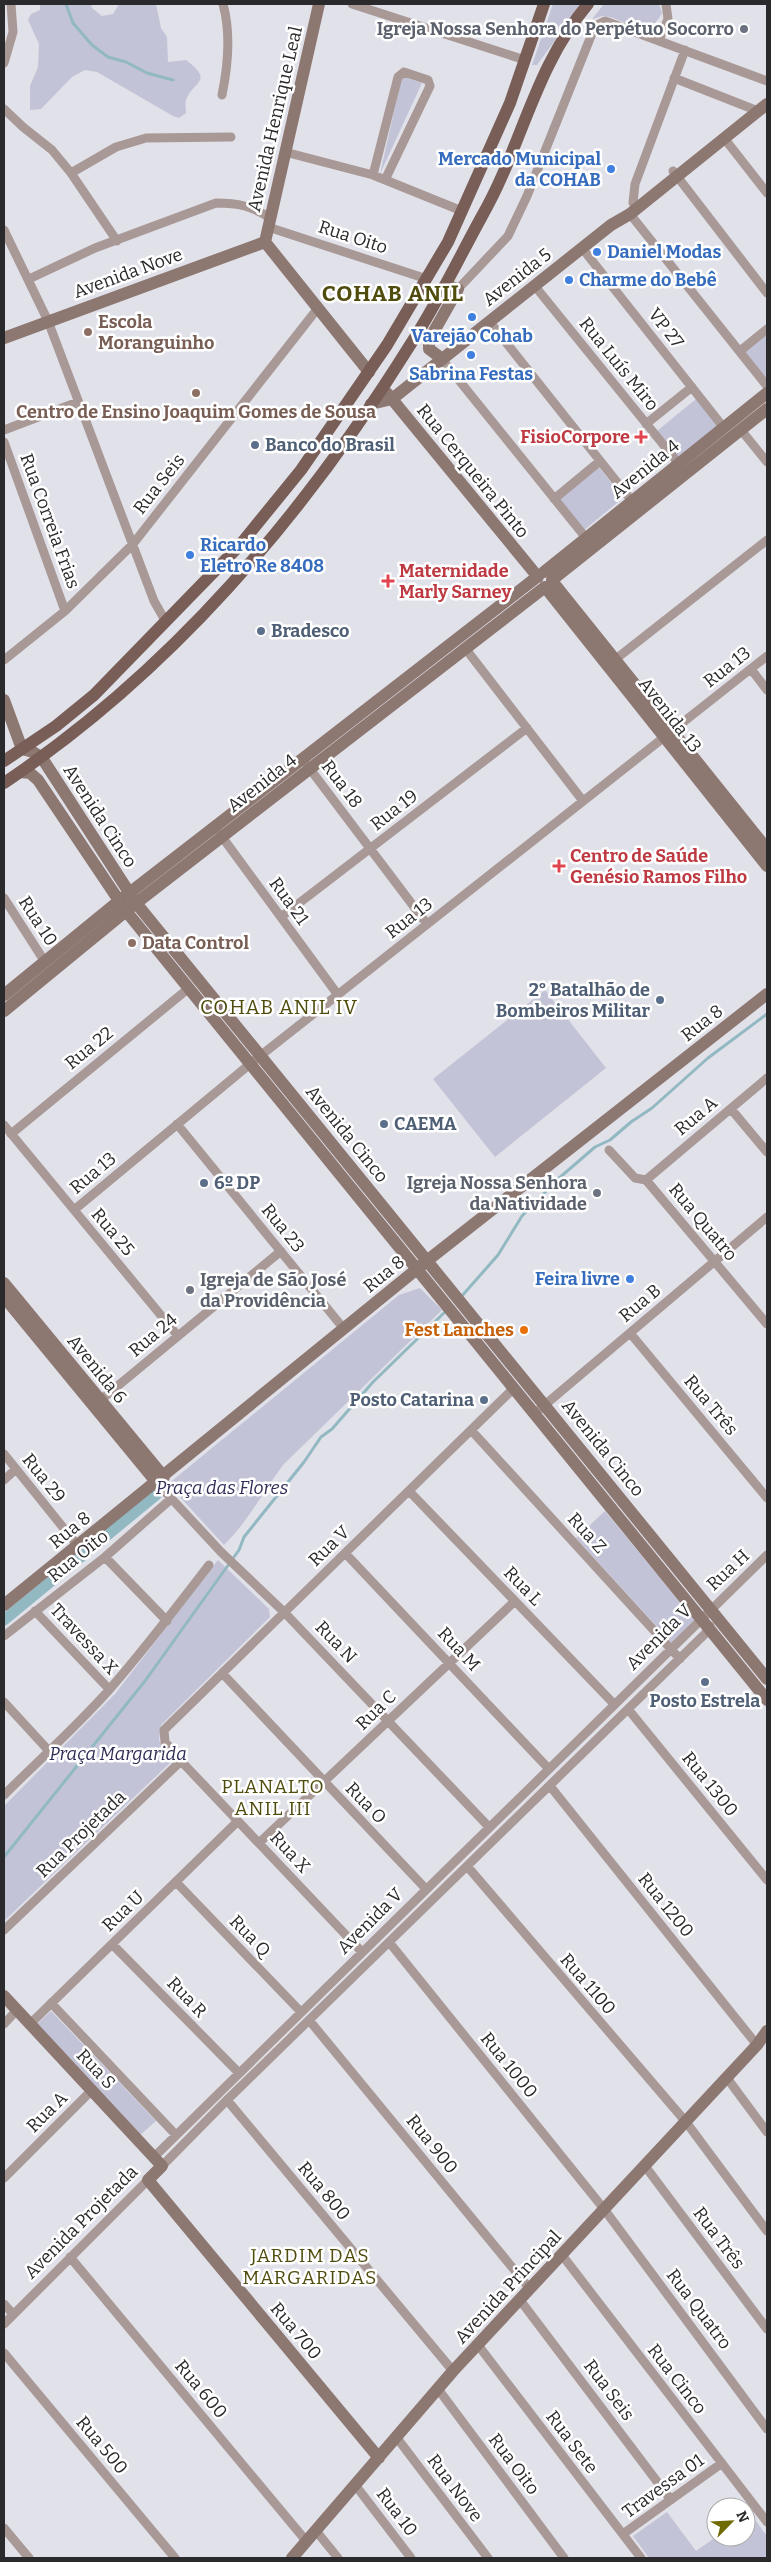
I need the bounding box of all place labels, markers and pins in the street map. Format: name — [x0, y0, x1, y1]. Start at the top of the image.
place label: Igreja Nossa Senhora do Perpétuo Socorro — [377, 18, 734, 40]
marker: Igreja Nossa Senhora do Perpétuo Socorro — [738, 23, 750, 35]
place label: Mercado Municipal da COHAB — [438, 148, 601, 191]
marker: Mercado Municipal da COHAB — [605, 163, 617, 175]
place label: Daniel Modas — [607, 241, 721, 263]
marker: Daniel Modas — [591, 246, 603, 258]
place label: Charme do Bebê — [579, 269, 717, 291]
marker: Charme do Bebê — [563, 274, 575, 286]
place label: Escola Moranguinho — [98, 311, 214, 354]
marker: Varejão Cohab — [466, 311, 478, 323]
place label: Varejão Cohab — [411, 325, 533, 347]
marker: Escola Moranguinho — [82, 326, 94, 338]
marker: Sabrina Festas — [465, 349, 477, 361]
place label: Sabrina Festas — [409, 363, 533, 385]
marker: Centro de Ensino Joaquim Gomes de Sousa — [190, 387, 202, 399]
place label: Centro de Ensino Joaquim Gomes de Sousa — [16, 401, 376, 423]
place label: FisioCorpore — [520, 426, 630, 448]
marker: FisioCorpore — [634, 430, 648, 444]
place label: Banco do Brasil — [265, 434, 395, 456]
marker: Banco do Brasil — [249, 439, 261, 451]
place label: Ricardo Eletro Re 8408 — [200, 534, 324, 577]
marker: Ricardo Eletro Re 8408 — [184, 549, 196, 561]
place label: Maternidade Marly Sarney — [399, 560, 512, 603]
marker: Maternidade Marly Sarney — [381, 574, 395, 588]
place label: Bradesco — [271, 620, 349, 642]
marker: Bradesco — [255, 625, 267, 637]
place label: Centro de Saúde Genésio Ramos Filho — [570, 845, 747, 888]
marker: Centro de Saúde Genésio Ramos Filho — [552, 859, 566, 873]
place label: Data Control — [142, 932, 249, 954]
marker: Data Control — [126, 937, 138, 949]
place label: 2° Batalhão de Bombeiros Militar — [496, 979, 651, 1022]
marker: 2° Batalhão de Bombeiros Militar — [654, 994, 666, 1006]
place label: CAEMA — [394, 1113, 457, 1135]
marker: CAEMA — [378, 1118, 390, 1130]
place label: 6º DP — [214, 1172, 260, 1194]
place label: Igreja Nossa Senhora da Natividade — [407, 1172, 587, 1215]
marker: 6º DP — [198, 1177, 210, 1189]
marker: Igreja Nossa Senhora da Natividade — [591, 1187, 603, 1199]
place label: Feira livre — [535, 1268, 620, 1290]
place label: Igreja de São José da Providência — [200, 1269, 346, 1312]
marker: Feira livre — [624, 1273, 636, 1285]
marker: Igreja de São José da Providência — [184, 1284, 196, 1296]
place label: Fest Lanches — [405, 1319, 514, 1341]
marker: Fest Lanches — [518, 1324, 530, 1336]
place label: Posto Catarina — [350, 1389, 474, 1411]
marker: Posto Catarina — [478, 1394, 490, 1406]
marker: Posto Estrela — [699, 1676, 711, 1688]
place label: Posto Estrela — [650, 1690, 760, 1712]

